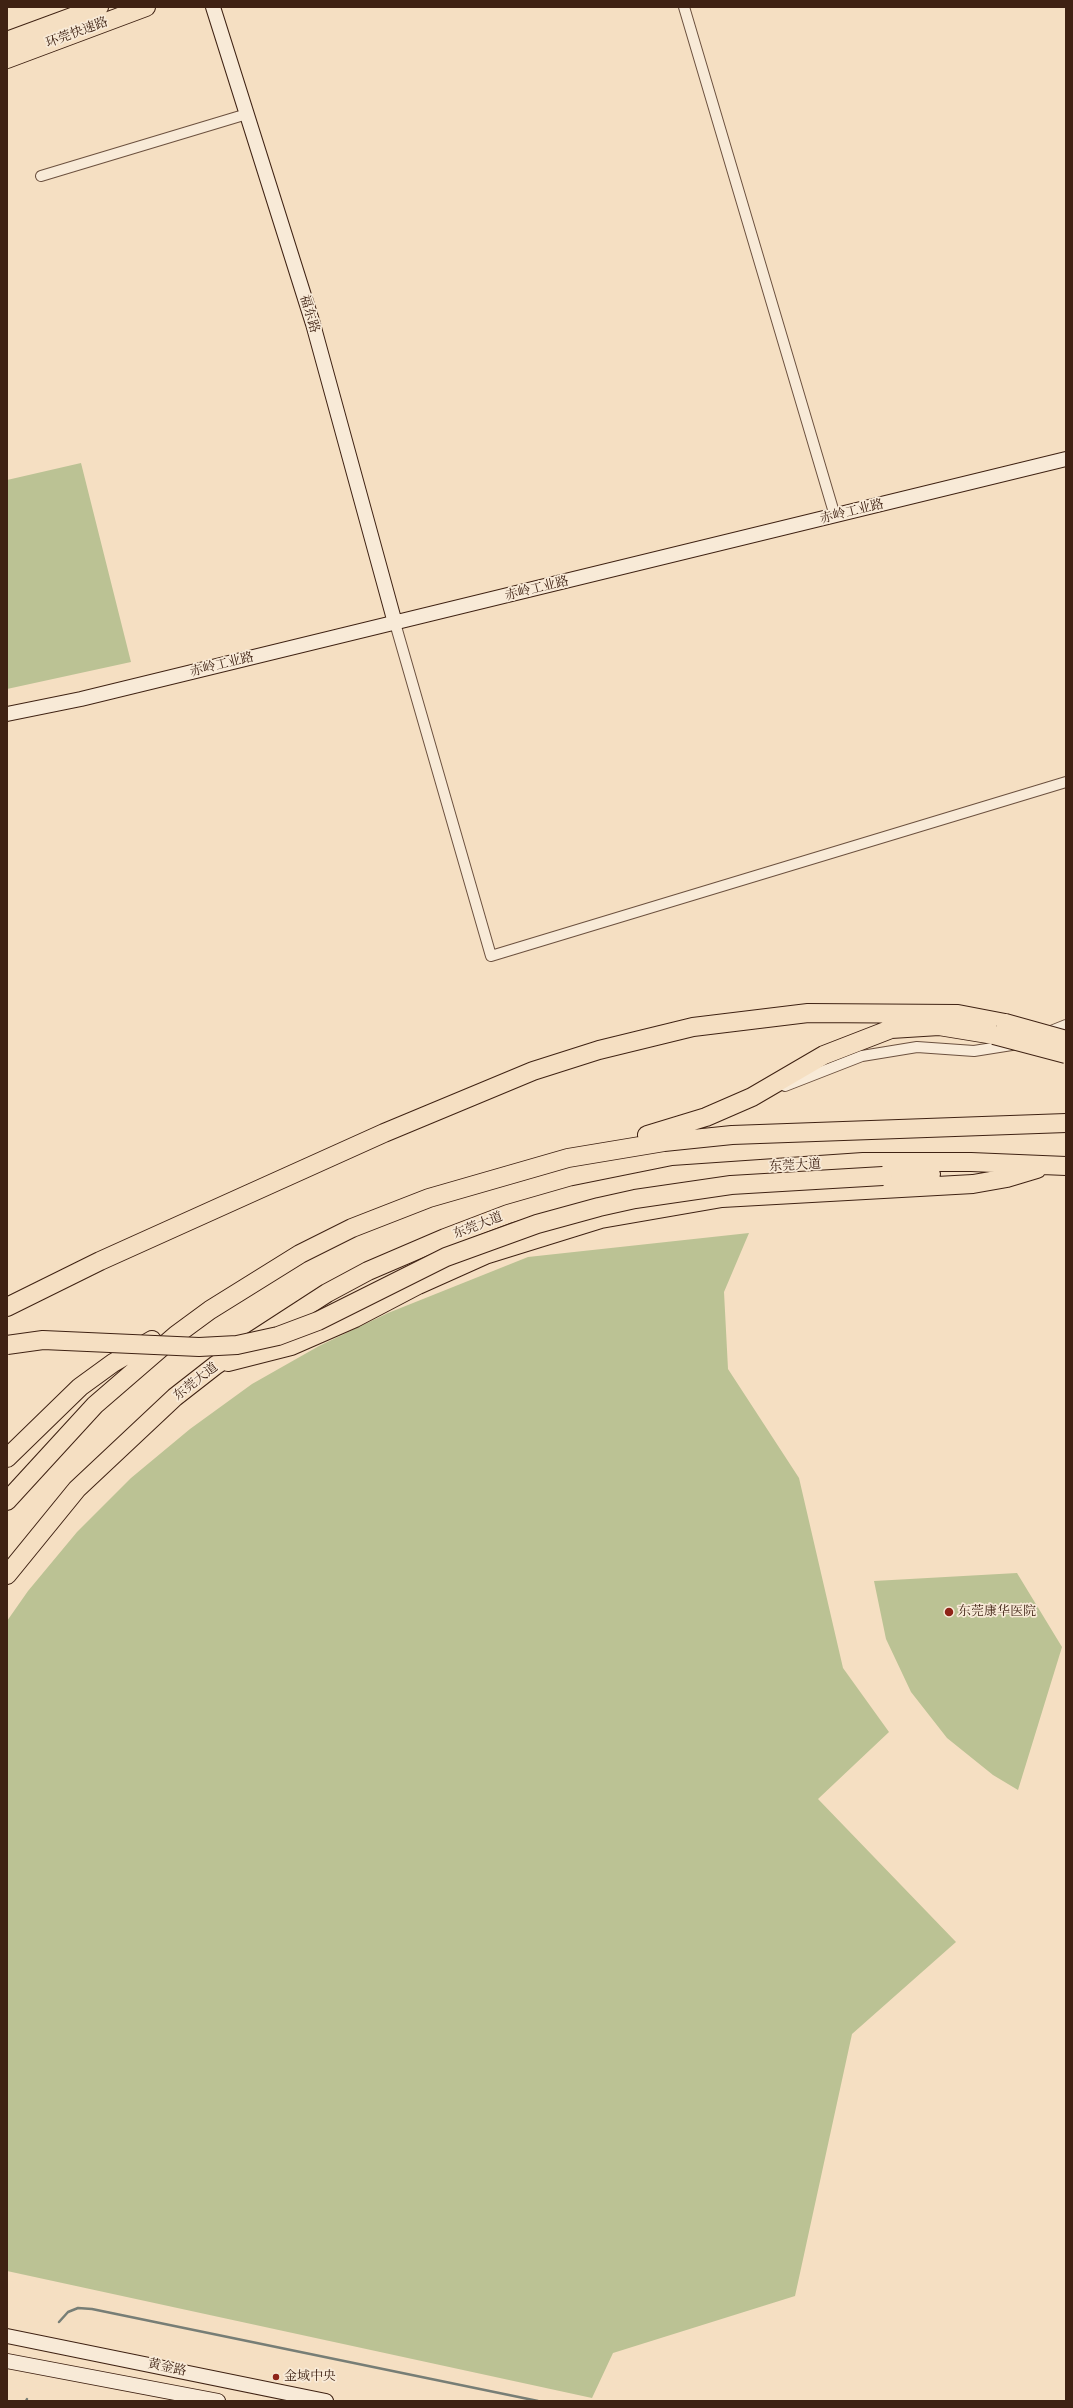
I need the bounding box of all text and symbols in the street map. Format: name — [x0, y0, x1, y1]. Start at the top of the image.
street label: 环莞快速路 — [44, 15, 110, 51]
street label: 福东路 — [296, 293, 322, 335]
street label: 赤岭工业路 — [819, 497, 885, 527]
street label: 赤岭工业路 — [504, 574, 570, 604]
street label: 赤岭工业路 — [189, 650, 255, 680]
street label: 东莞大道 — [769, 1157, 821, 1175]
street label: 东莞大道 — [451, 1209, 505, 1243]
street label: 东莞大道 — [171, 1360, 221, 1404]
place label: 东莞康华医院 — [958, 1604, 1036, 1620]
marker: 东莞康华医院 — [943, 1606, 955, 1618]
street label: 黄金路 — [146, 2356, 188, 2380]
place label: 金域中央 — [284, 2369, 336, 2385]
marker: 金域中央 — [271, 2372, 281, 2382]

